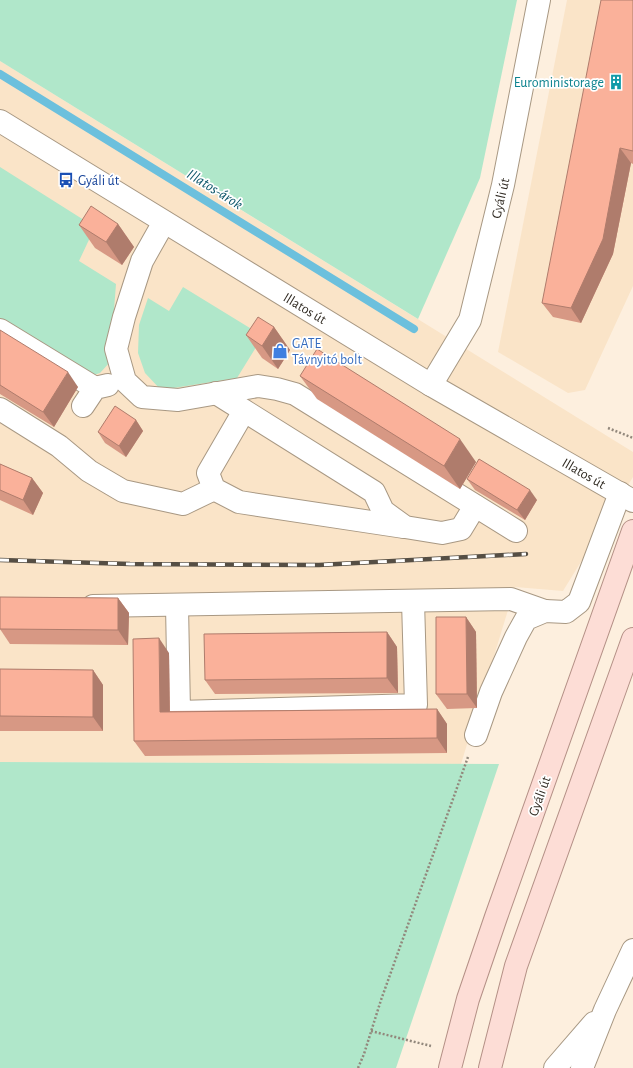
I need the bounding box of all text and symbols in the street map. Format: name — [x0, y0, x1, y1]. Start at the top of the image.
building icon: Euroministorage — [607, 73, 625, 91]
place label: Euroministorage — [514, 76, 604, 90]
water label: Illatos-árok — [184, 166, 245, 212]
bus stop icon: Gyáli út — [57, 171, 75, 189]
place label: Gyáli út — [78, 174, 120, 188]
street label: Gyáli út — [490, 176, 513, 220]
street label: Illatos út — [281, 291, 329, 327]
place label: GATE Távnyitó bolt — [292, 337, 362, 367]
shop icon: GATE Távnyitó bolt — [271, 342, 289, 360]
street label: Illatos út — [559, 456, 608, 492]
street label: Gyáli út — [526, 774, 554, 818]

